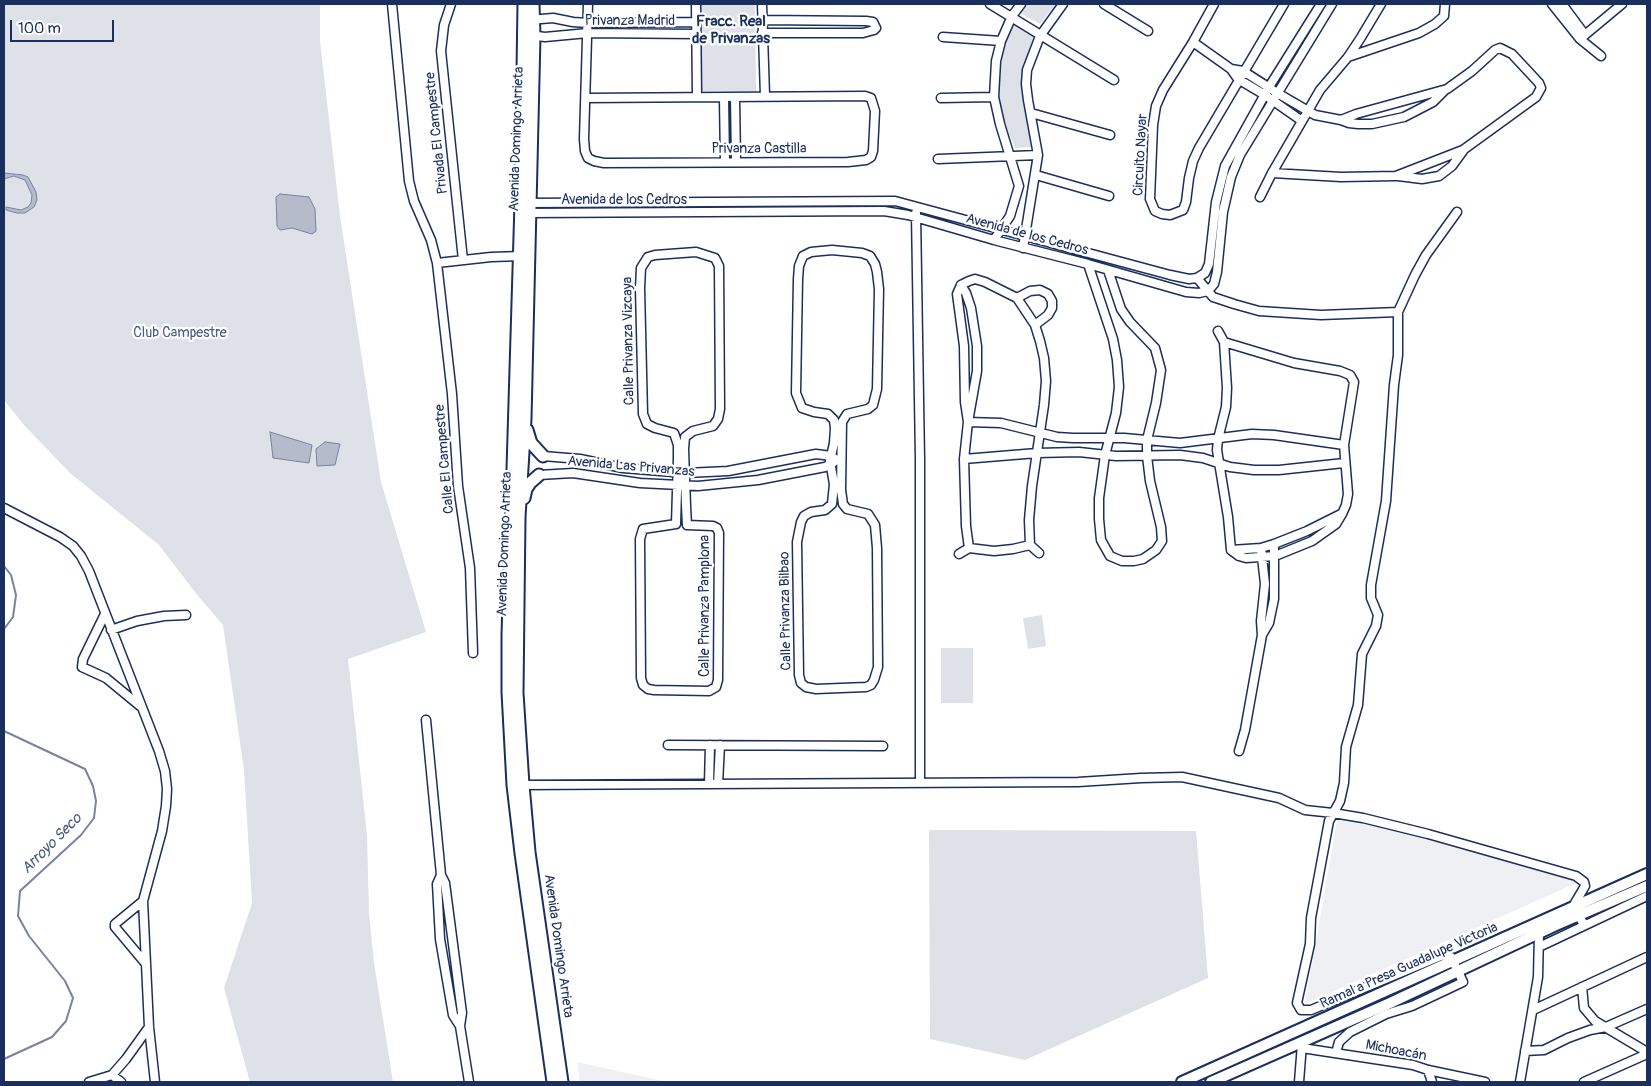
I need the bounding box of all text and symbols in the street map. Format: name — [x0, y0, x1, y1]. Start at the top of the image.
scale bar — [12, 10, 116, 42]
street label: Privanza Madrid — [585, 13, 675, 29]
district label: Fracc. Real de Privanzas — [692, 13, 770, 48]
text: 100 m — [18, 19, 61, 38]
street label: Avenida Domingo Arrieta — [506, 66, 528, 212]
street label: Privada El Campestre — [422, 71, 452, 195]
street label: Circuito Nayar — [1130, 113, 1152, 197]
street label: Privanza Castilla — [711, 141, 807, 157]
street label: Avenida de los Cedros — [561, 192, 687, 208]
street label: Avenida de los Cedros — [964, 211, 1090, 259]
street label: Calle Privanza Vizcaya — [619, 277, 639, 405]
park label: Club Campestre — [133, 325, 227, 341]
street label: Calle El Campestre — [432, 403, 458, 515]
street label: Avenida Las Privanzas — [567, 453, 695, 481]
street label: Avenida Domingo Arrieta — [494, 471, 516, 617]
street label: Calle Privanza Pamplona — [697, 535, 713, 677]
street label: Calle Privanza Bilbao — [777, 551, 795, 671]
water label: Arroyo Seco — [18, 810, 86, 878]
street label: Avenida Domingo Arrieta — [540, 873, 576, 1019]
street label: Ramal a Presa Guadalupe Victoria — [1318, 919, 1500, 1013]
street label: Michoacán — [1364, 1037, 1428, 1065]

